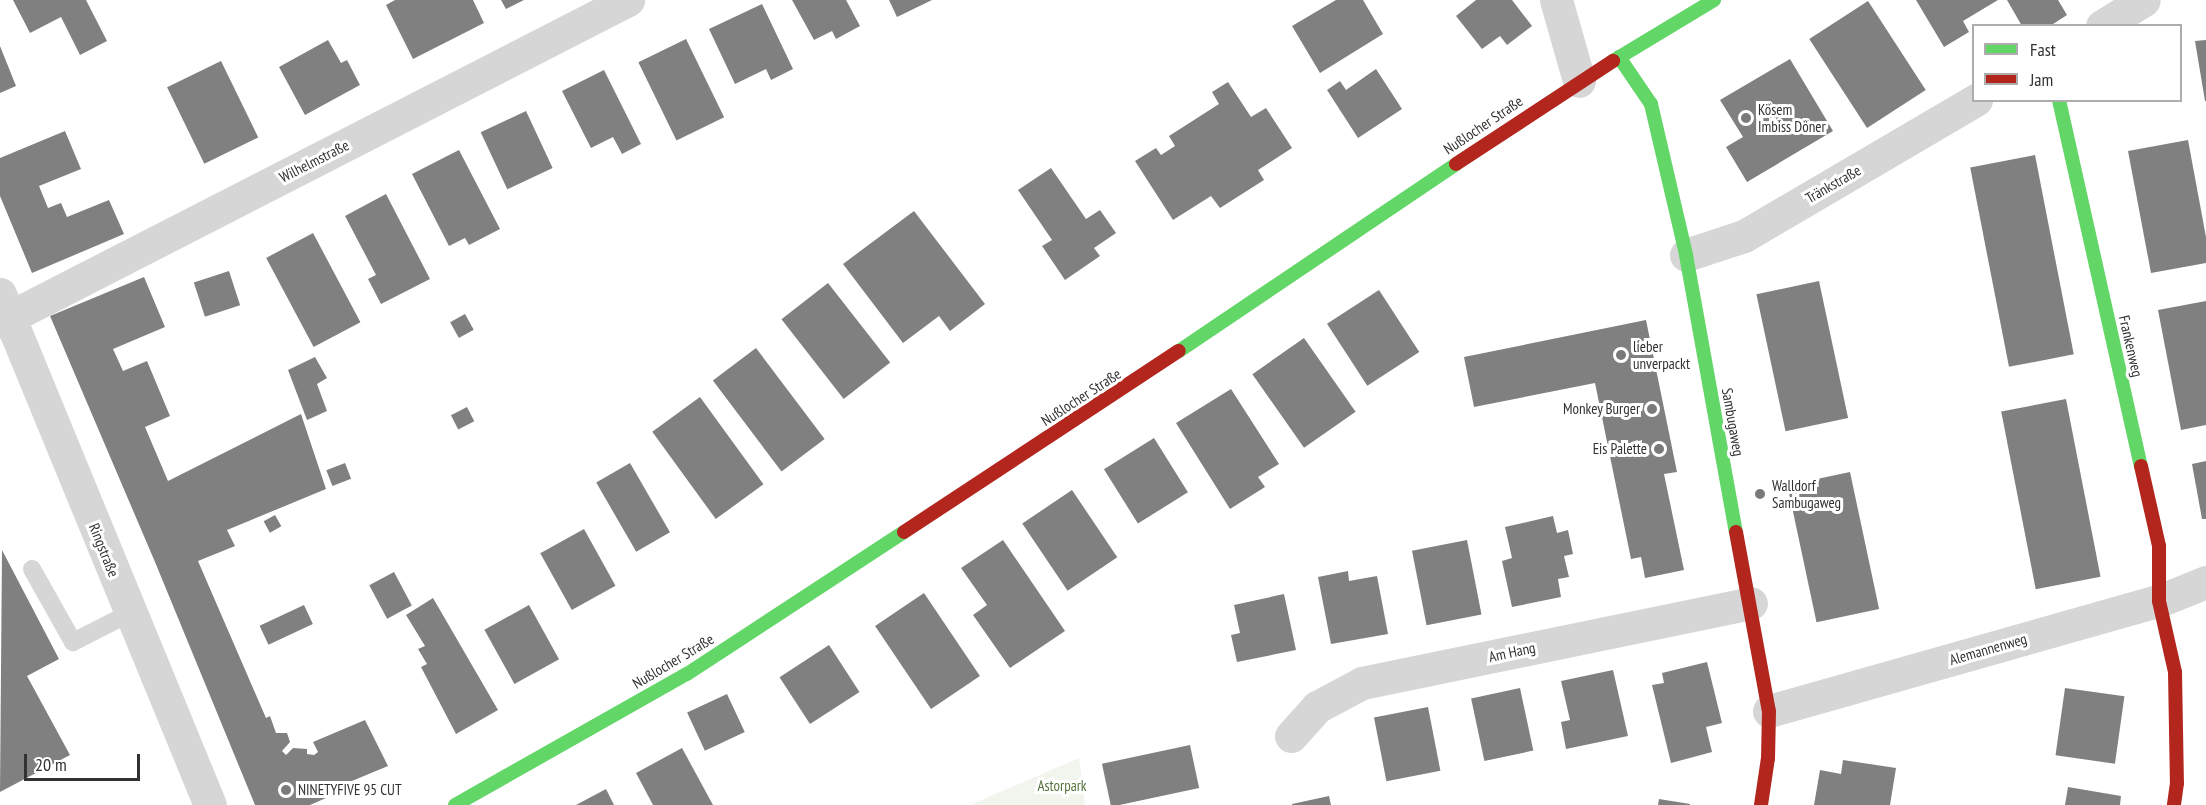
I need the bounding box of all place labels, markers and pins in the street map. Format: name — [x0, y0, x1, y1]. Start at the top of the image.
place label: Kösem Imbiss Döner — [1758, 100, 1826, 135]
marker: Kösem Imbiss Döner — [1739, 111, 1753, 125]
place label: lieber unverpackt — [1633, 337, 1690, 372]
marker: lieber unverpackt — [1614, 348, 1628, 362]
place label: Monkey Burger — [1562, 400, 1640, 418]
marker: Monkey Burger — [1645, 402, 1659, 416]
place label: Eis Palette — [1593, 440, 1647, 458]
marker: Eis Palette — [1652, 442, 1666, 456]
place label: Walldorf Sambugaweg — [1772, 476, 1841, 511]
marker: Walldorf Sambugaweg — [1753, 487, 1767, 501]
place label: NINETYFIVE 95 CUT — [298, 781, 402, 799]
marker: NINETYFIVE 95 CUT — [279, 783, 293, 797]

